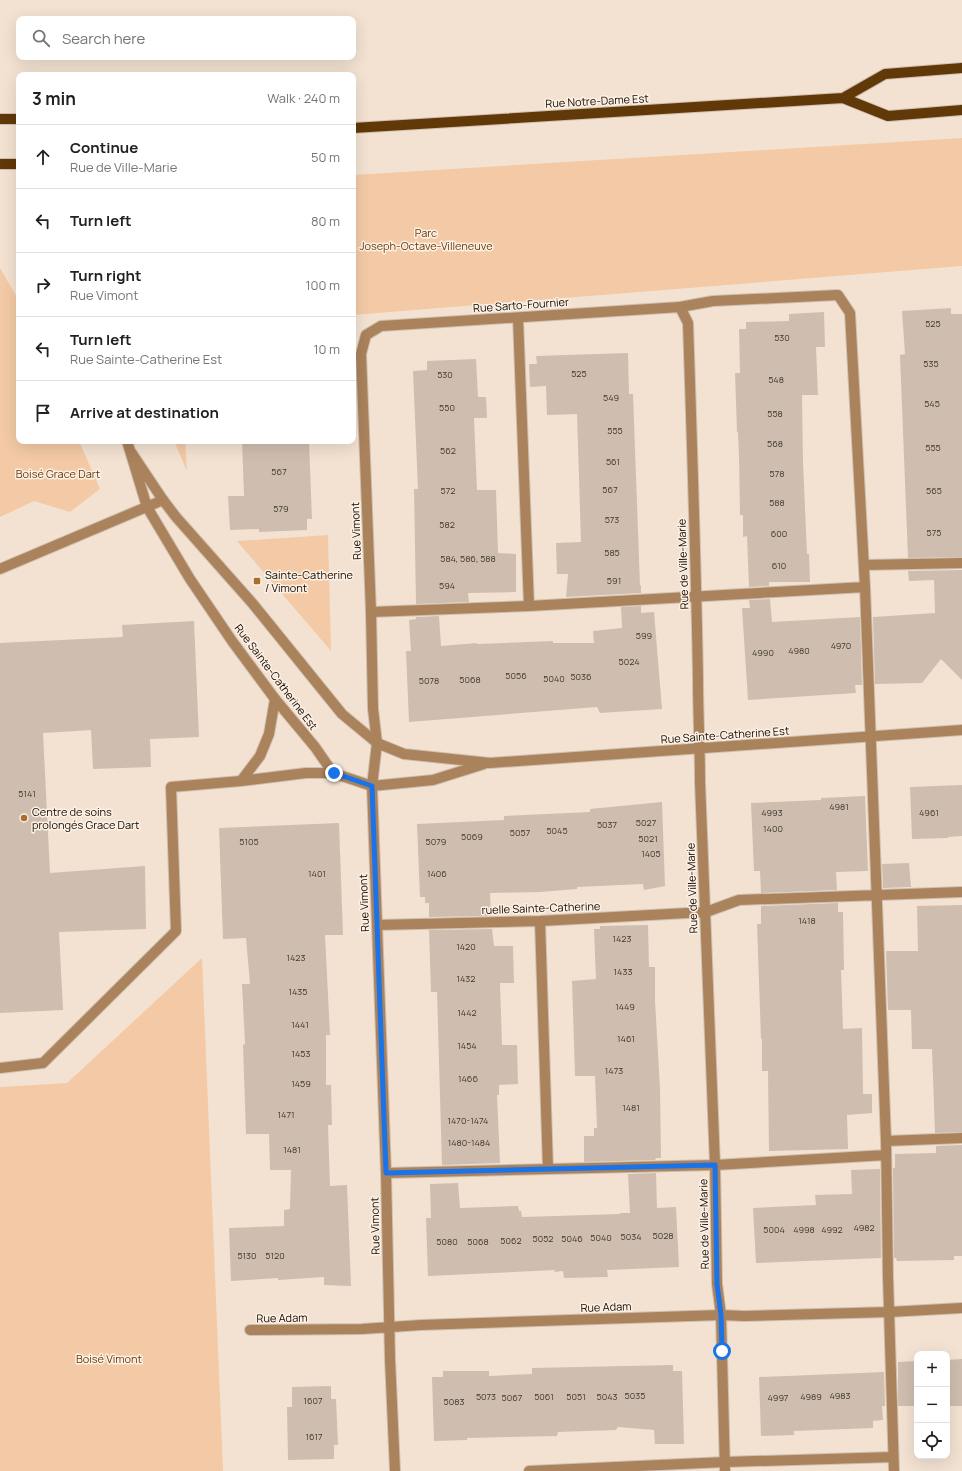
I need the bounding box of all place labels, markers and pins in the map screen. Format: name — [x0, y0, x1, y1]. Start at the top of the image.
place label: Sainte-Catherine / Vimont — [265, 567, 354, 595]
marker: Sainte-Catherine / Vimont — [252, 576, 262, 586]
place label: Centre de soins prolongés Grace Dart — [32, 804, 139, 832]
marker: Centre de soins prolongés Grace Dart — [19, 813, 29, 823]

